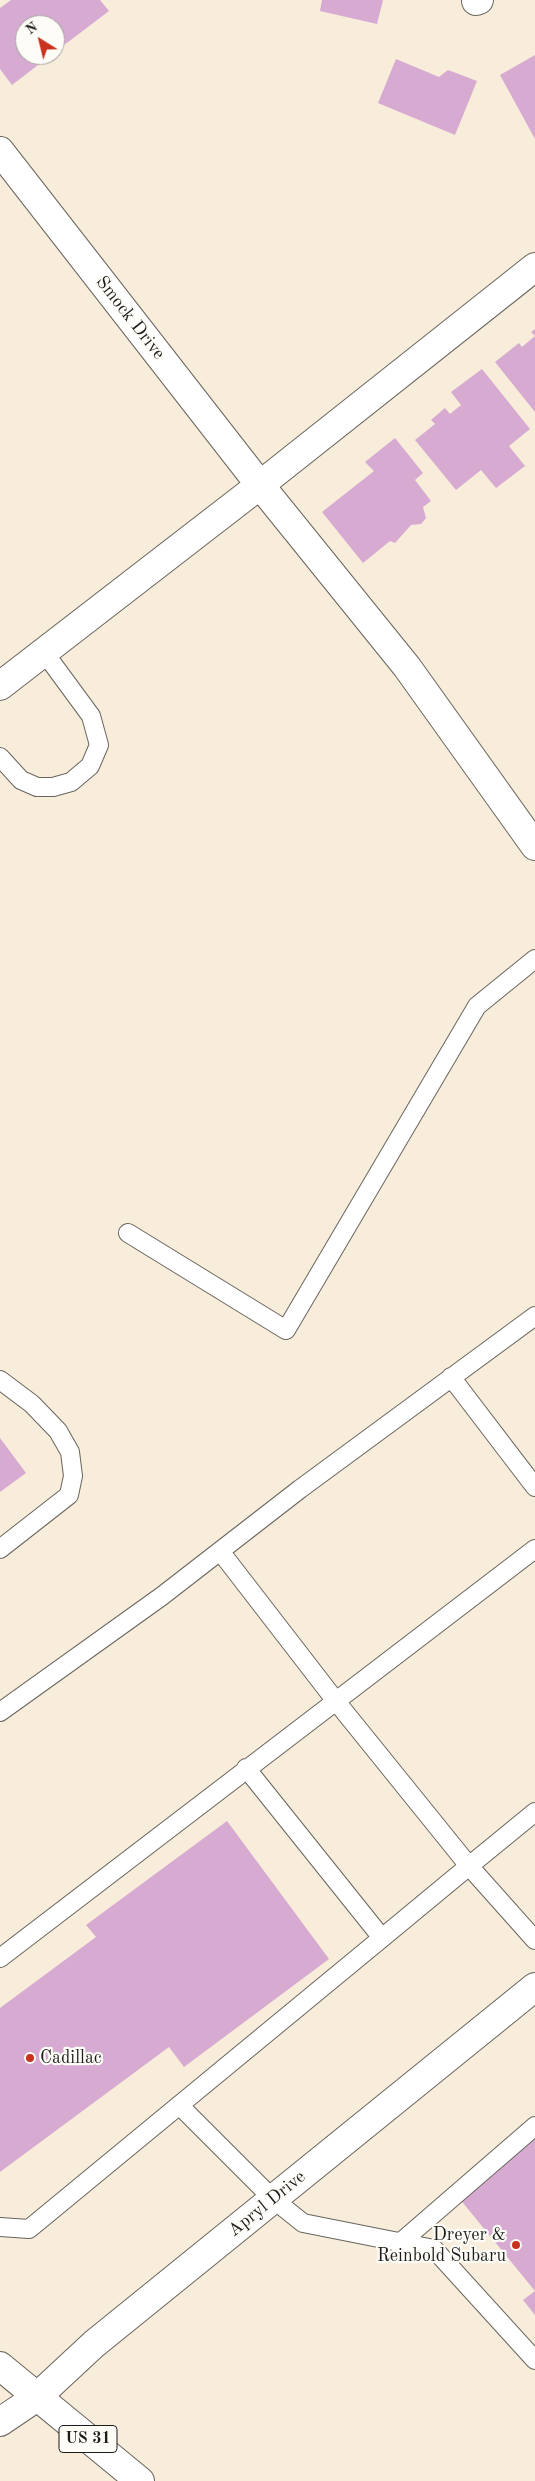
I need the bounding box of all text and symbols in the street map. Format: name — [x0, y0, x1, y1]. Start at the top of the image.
north arrow — [15, 15, 65, 65]
text: N — [23, 20, 40, 37]
street label: Smock Drive — [91, 272, 169, 364]
place label: Cadillac — [40, 2047, 102, 2069]
marker: Cadillac — [24, 2052, 36, 2064]
street label: Apryl Drive — [224, 2166, 310, 2242]
place label: Dreyer & Reinbold Subaru — [377, 2224, 506, 2266]
marker: Dreyer & Reinbold Subaru — [510, 2239, 522, 2251]
road number: US 31 — [59, 2426, 117, 2452]

